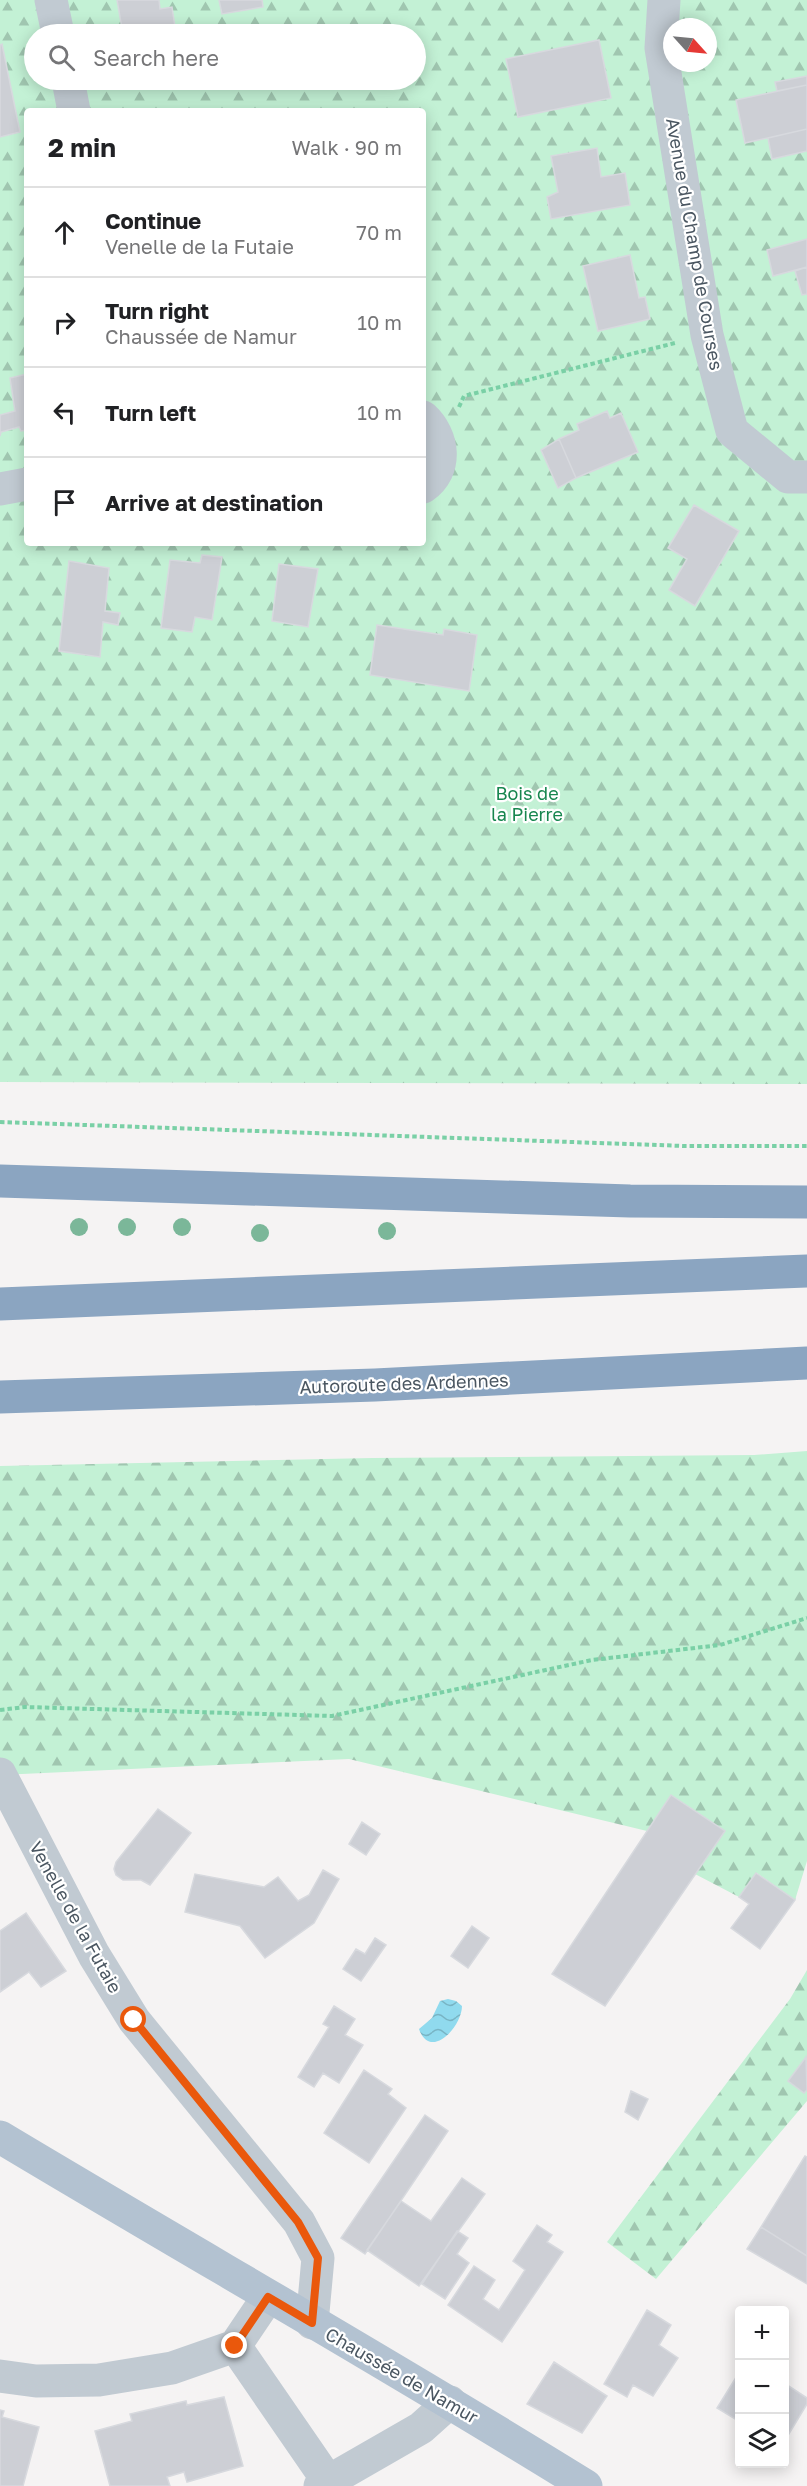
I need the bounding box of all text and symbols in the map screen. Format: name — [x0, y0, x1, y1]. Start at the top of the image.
north arrow — [663, 18, 717, 72]
search box — [24, 24, 426, 90]
icon: search — [45, 41, 78, 74]
text: Search here — [93, 44, 219, 71]
street label: Avenue du Champ de Courses — [662, 116, 728, 372]
text: 2 min — [48, 132, 116, 163]
text: Walk · 90 m — [291, 135, 402, 159]
text: Continue — [105, 207, 201, 234]
icon: ahead — [48, 216, 81, 249]
text: 70 m — [356, 220, 402, 244]
text: Venelle de la Futaie — [105, 234, 294, 258]
text: Turn right — [105, 297, 209, 324]
icon: right — [48, 306, 81, 339]
text: 10 m — [357, 310, 402, 334]
text: Chaussée de Namur — [105, 324, 297, 348]
icon: left — [48, 396, 81, 429]
text: Turn left — [105, 399, 196, 426]
text: 10 m — [357, 400, 402, 424]
icon: arrive — [48, 486, 81, 519]
text: Arrive at destination — [105, 489, 323, 516]
park label: Bois de la Pierre — [491, 782, 563, 825]
street label: Autoroute des Ardennes — [299, 1368, 509, 1398]
street label: Venelle de la Futaie — [25, 1837, 127, 1997]
route start — [120, 2006, 146, 2032]
map controls — [735, 2306, 789, 2468]
button: + — [735, 2306, 789, 2360]
street label: Chaussée de Namur — [322, 2322, 482, 2428]
route end — [221, 2332, 247, 2358]
button: − — [735, 2360, 789, 2414]
button: layers — [735, 2414, 789, 2468]

